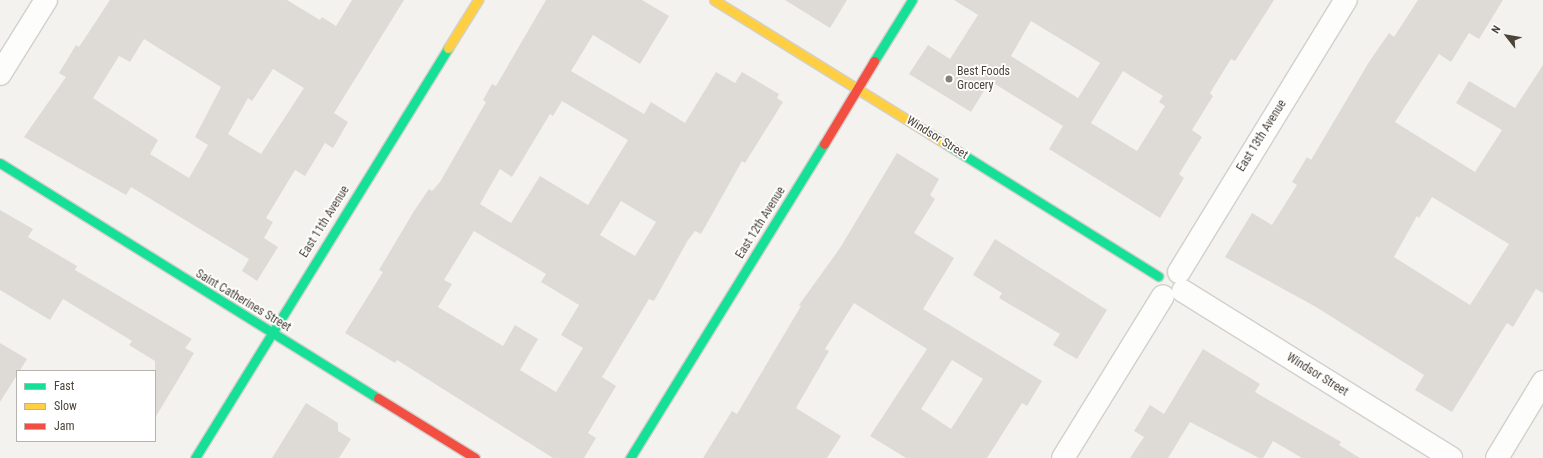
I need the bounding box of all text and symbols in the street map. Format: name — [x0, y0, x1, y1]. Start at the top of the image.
north arrow — [1487, 16, 1527, 56]
text: N — [1489, 23, 1504, 36]
place label: Best Foods Grocery — [957, 65, 1010, 93]
marker: Best Foods Grocery — [944, 74, 954, 84]
street label: East 13th Avenue — [1234, 97, 1290, 175]
street label: Windsor Street — [904, 113, 970, 163]
street label: East 11th Avenue — [297, 183, 353, 261]
street label: East 12th Avenue — [733, 184, 789, 262]
street label: Saint Catherines Street — [193, 267, 293, 335]
street label: Windsor Street — [1284, 350, 1350, 400]
legend — [16, 370, 156, 442]
text: Fast — [54, 379, 74, 393]
text: Slow — [54, 399, 77, 413]
text: Jam — [54, 419, 75, 433]

